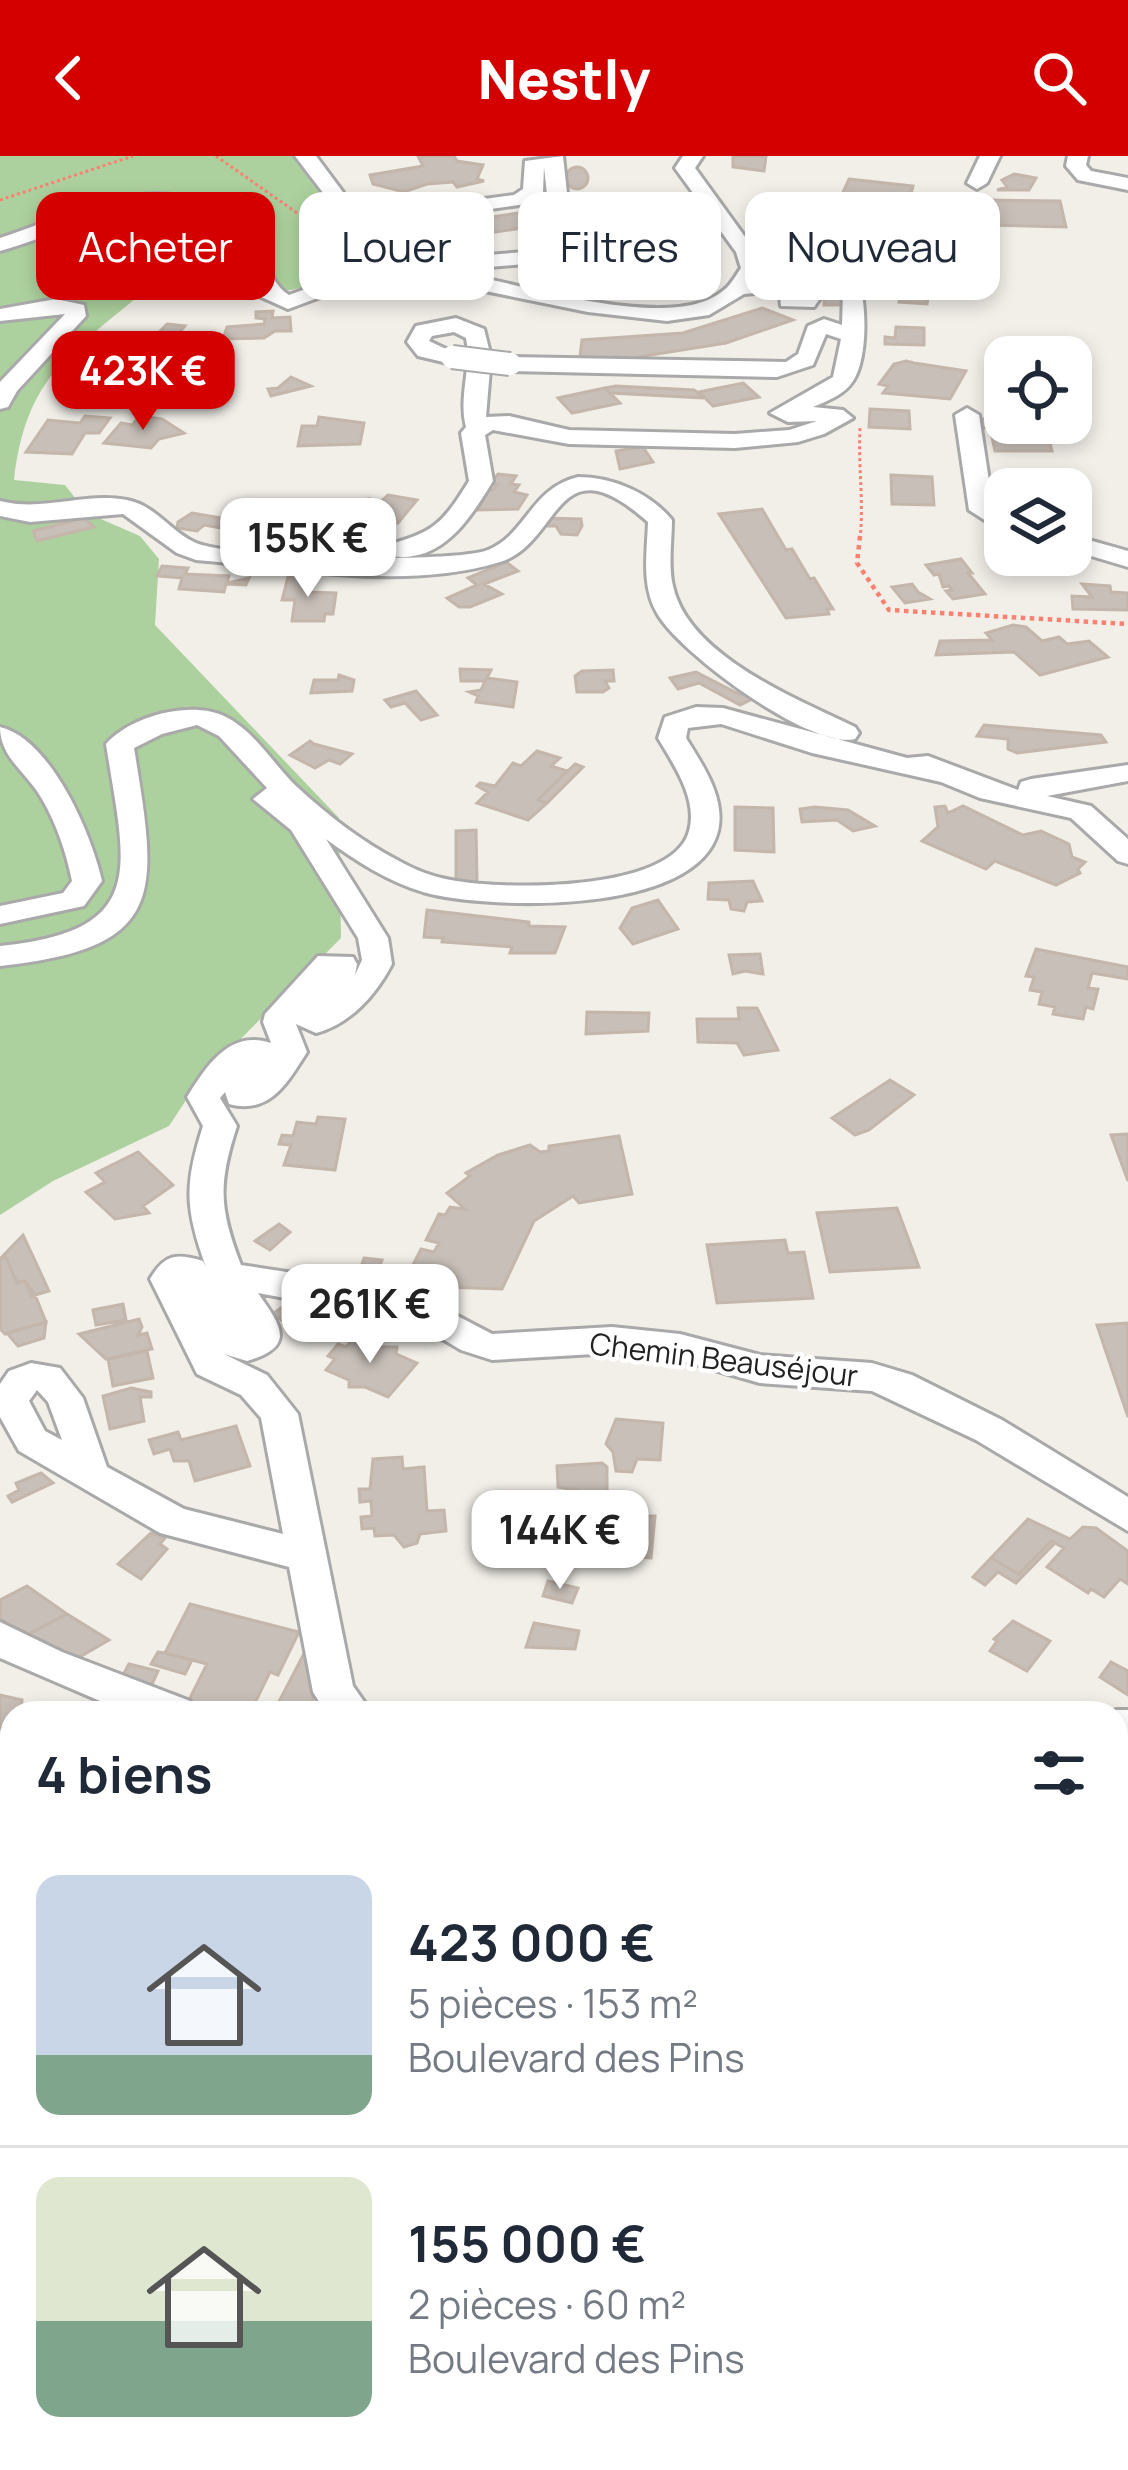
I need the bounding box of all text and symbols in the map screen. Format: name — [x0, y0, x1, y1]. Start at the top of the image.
text: Nestly — [478, 41, 650, 115]
icon: back — [36, 45, 102, 111]
icon: search — [1026, 45, 1092, 111]
chip: Acheter — [36, 192, 275, 300]
chip: Louer — [299, 192, 494, 300]
chip: Filtres — [518, 192, 721, 300]
chip: Nouveau — [745, 192, 1000, 300]
pin: 423K € — [45, 331, 241, 433]
map controls — [984, 336, 1092, 576]
button: locate — [984, 336, 1092, 444]
text: 423K € — [79, 343, 207, 397]
button: layers — [984, 468, 1092, 576]
pin: 155K € — [210, 498, 406, 600]
text: 155K € — [247, 510, 369, 564]
pin: 261K € — [272, 1264, 468, 1366]
text: 261K € — [309, 1276, 431, 1330]
street label: Chemin Beauséjour — [588, 1322, 861, 1396]
pin: 144K € — [462, 1490, 658, 1592]
text: 144K € — [499, 1502, 621, 1556]
text: 4 biens — [36, 1739, 212, 1808]
icon: filters — [1026, 1740, 1092, 1806]
text: 423 000 € — [408, 1907, 655, 1976]
icon: home — [132, 1923, 276, 2067]
text: 5 pièces · 153 m² — [408, 1976, 698, 2030]
text: Boulevard des Pins — [408, 2030, 745, 2084]
text: 155 000 € — [408, 2208, 646, 2277]
icon: home — [132, 2225, 276, 2369]
text: 2 pièces · 60 m² — [408, 2277, 686, 2331]
text: Boulevard des Pins — [408, 2331, 745, 2385]

